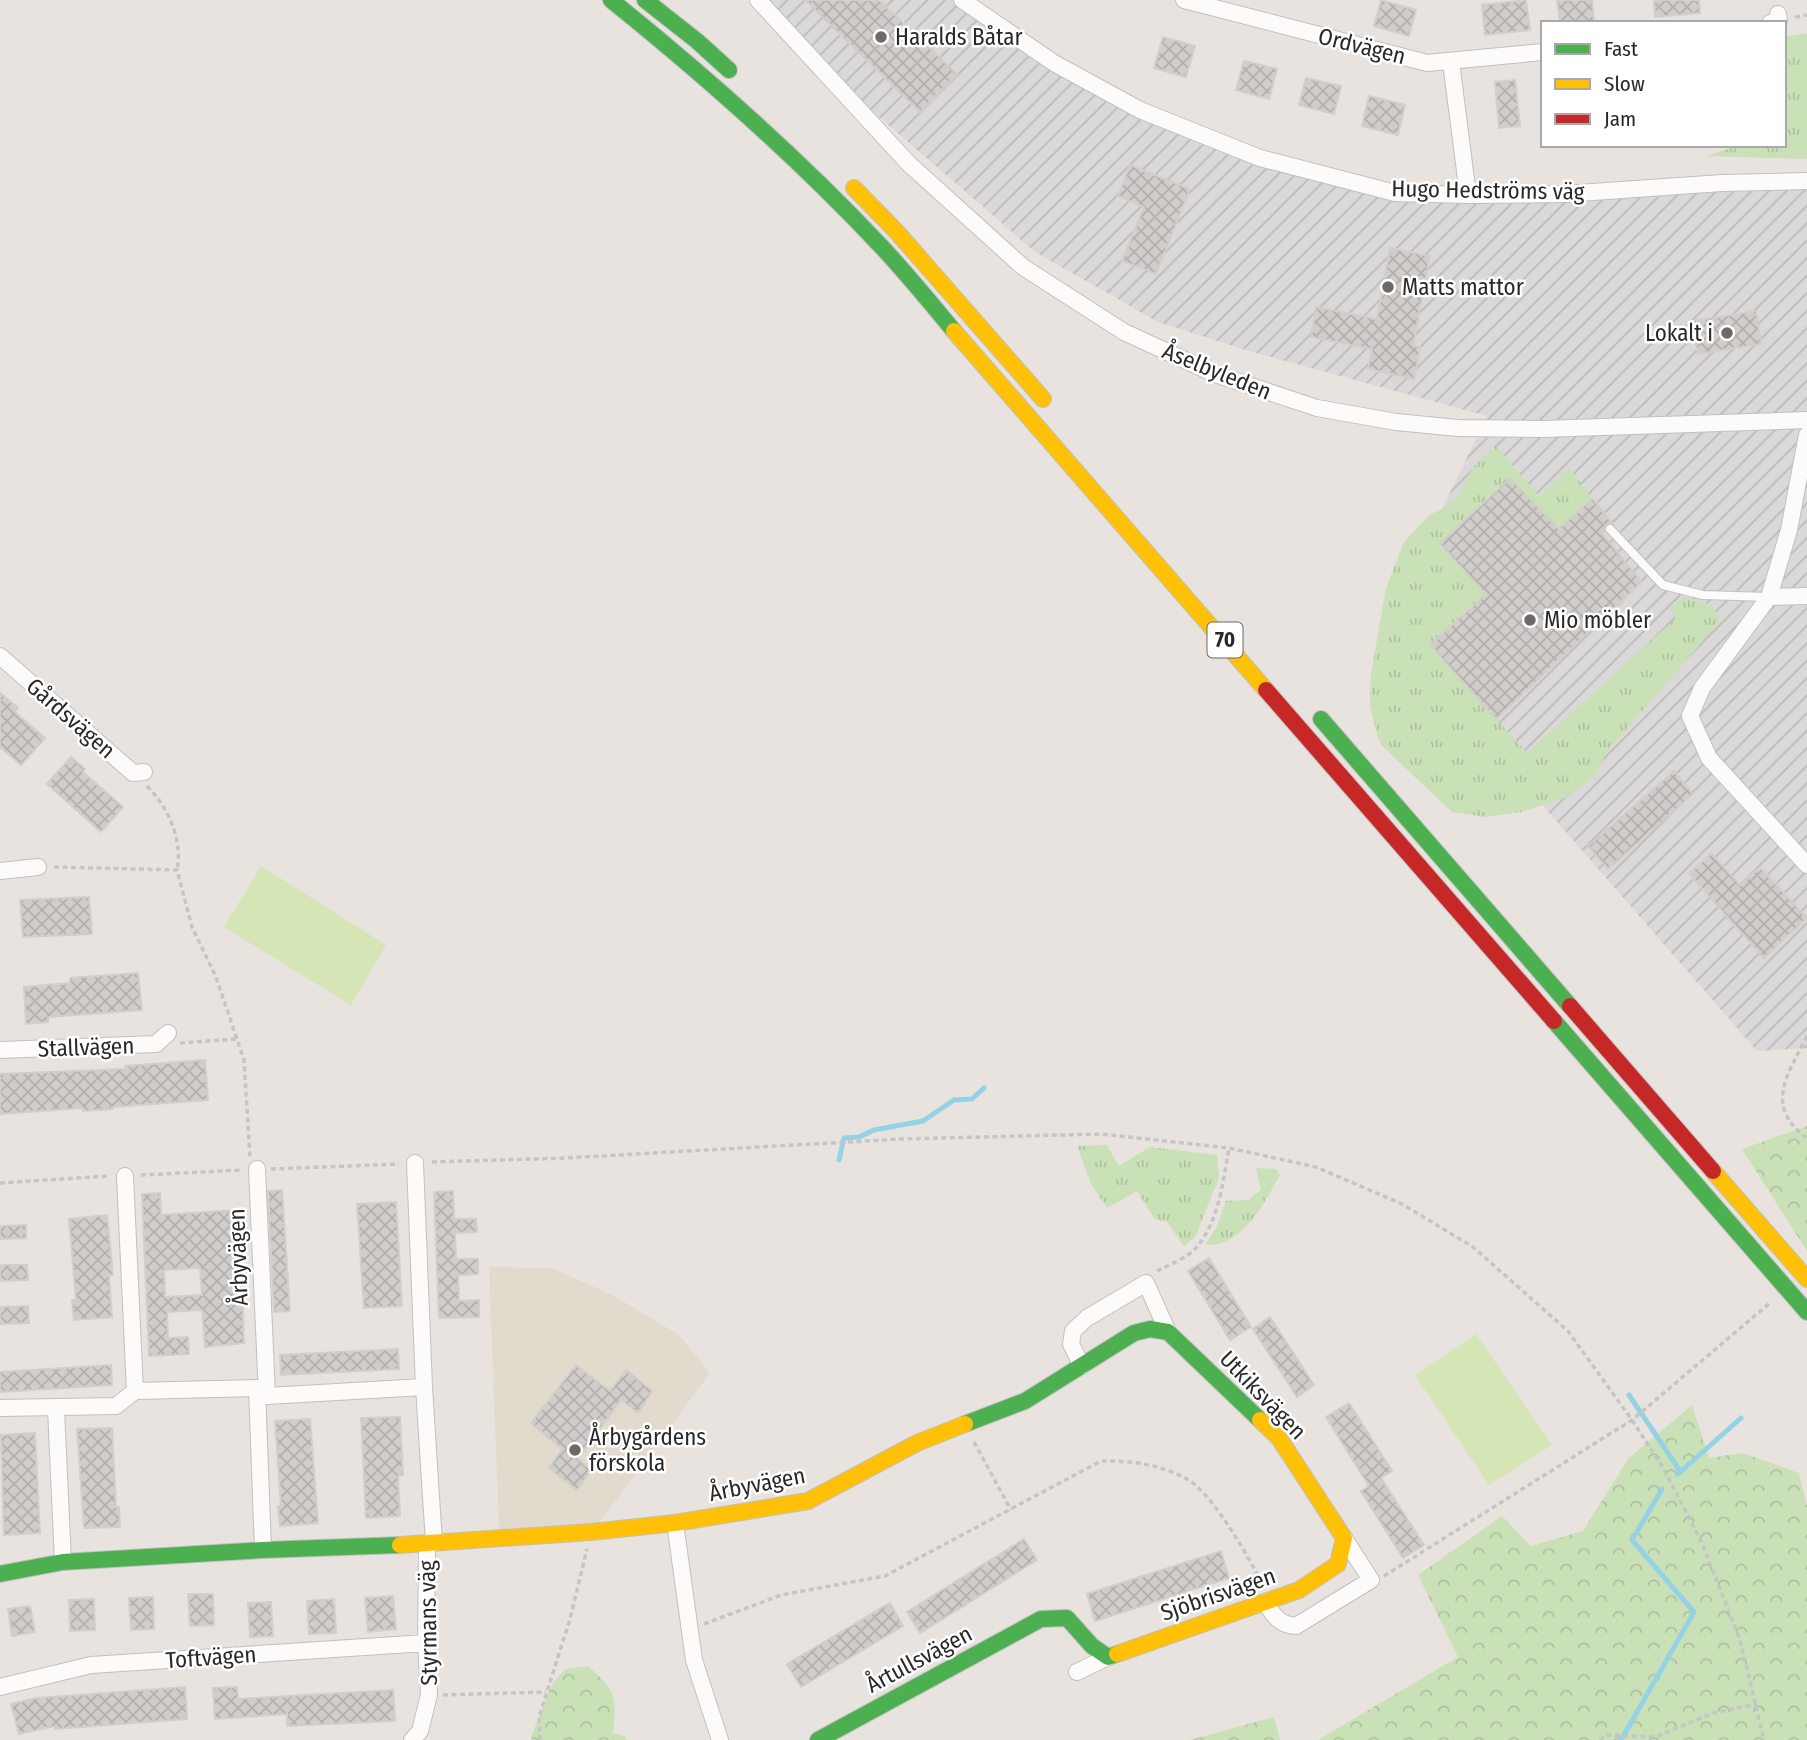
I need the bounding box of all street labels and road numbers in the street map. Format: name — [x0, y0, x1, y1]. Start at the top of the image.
street label: Ordvägen — [1315, 22, 1409, 70]
street label: Hugo Hedströms väg — [1391, 174, 1585, 206]
street label: Åselbyleden — [1158, 336, 1276, 405]
road number: 70 — [1208, 622, 1242, 658]
street label: Gårdsvägen — [21, 672, 121, 764]
street label: Stallvägen — [37, 1031, 135, 1063]
street label: Årbyvägen — [221, 1208, 254, 1306]
street label: Utkiksvägen — [1214, 1345, 1312, 1445]
street label: Årbyvägen — [706, 1460, 807, 1507]
street label: Styrmans väg — [413, 1560, 443, 1686]
street label: Sjöbrisvägen — [1157, 1561, 1279, 1627]
street label: Årtullsvägen — [861, 1618, 977, 1699]
street label: Toftvägen — [165, 1640, 257, 1674]

